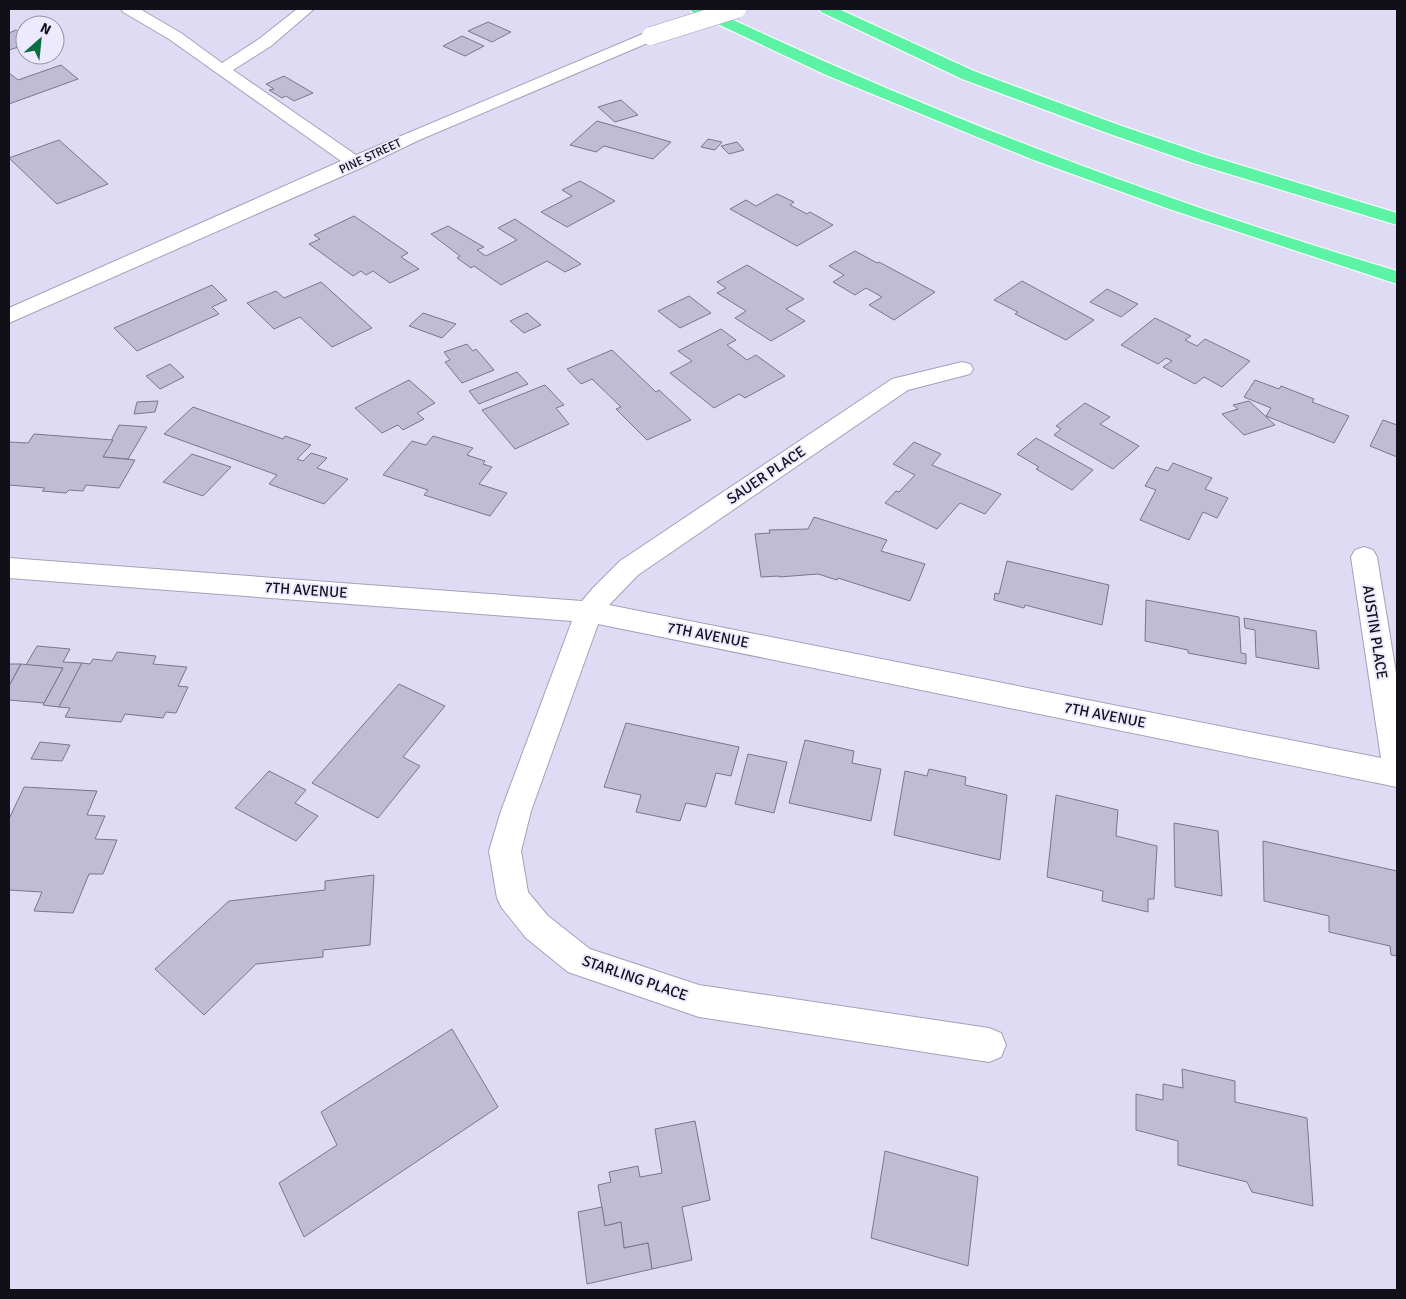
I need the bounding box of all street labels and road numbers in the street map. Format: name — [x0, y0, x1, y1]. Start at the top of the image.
street label: PINE STREET — [337, 135, 404, 177]
street label: SAUER PLACE — [723, 442, 809, 508]
street label: 7TH AVENUE — [264, 578, 348, 602]
street label: AUSTIN PLACE — [1359, 584, 1391, 680]
street label: 7TH AVENUE — [665, 618, 751, 652]
street label: 7TH AVENUE — [1062, 698, 1148, 732]
street label: STARLING PLACE — [580, 952, 690, 1004]

